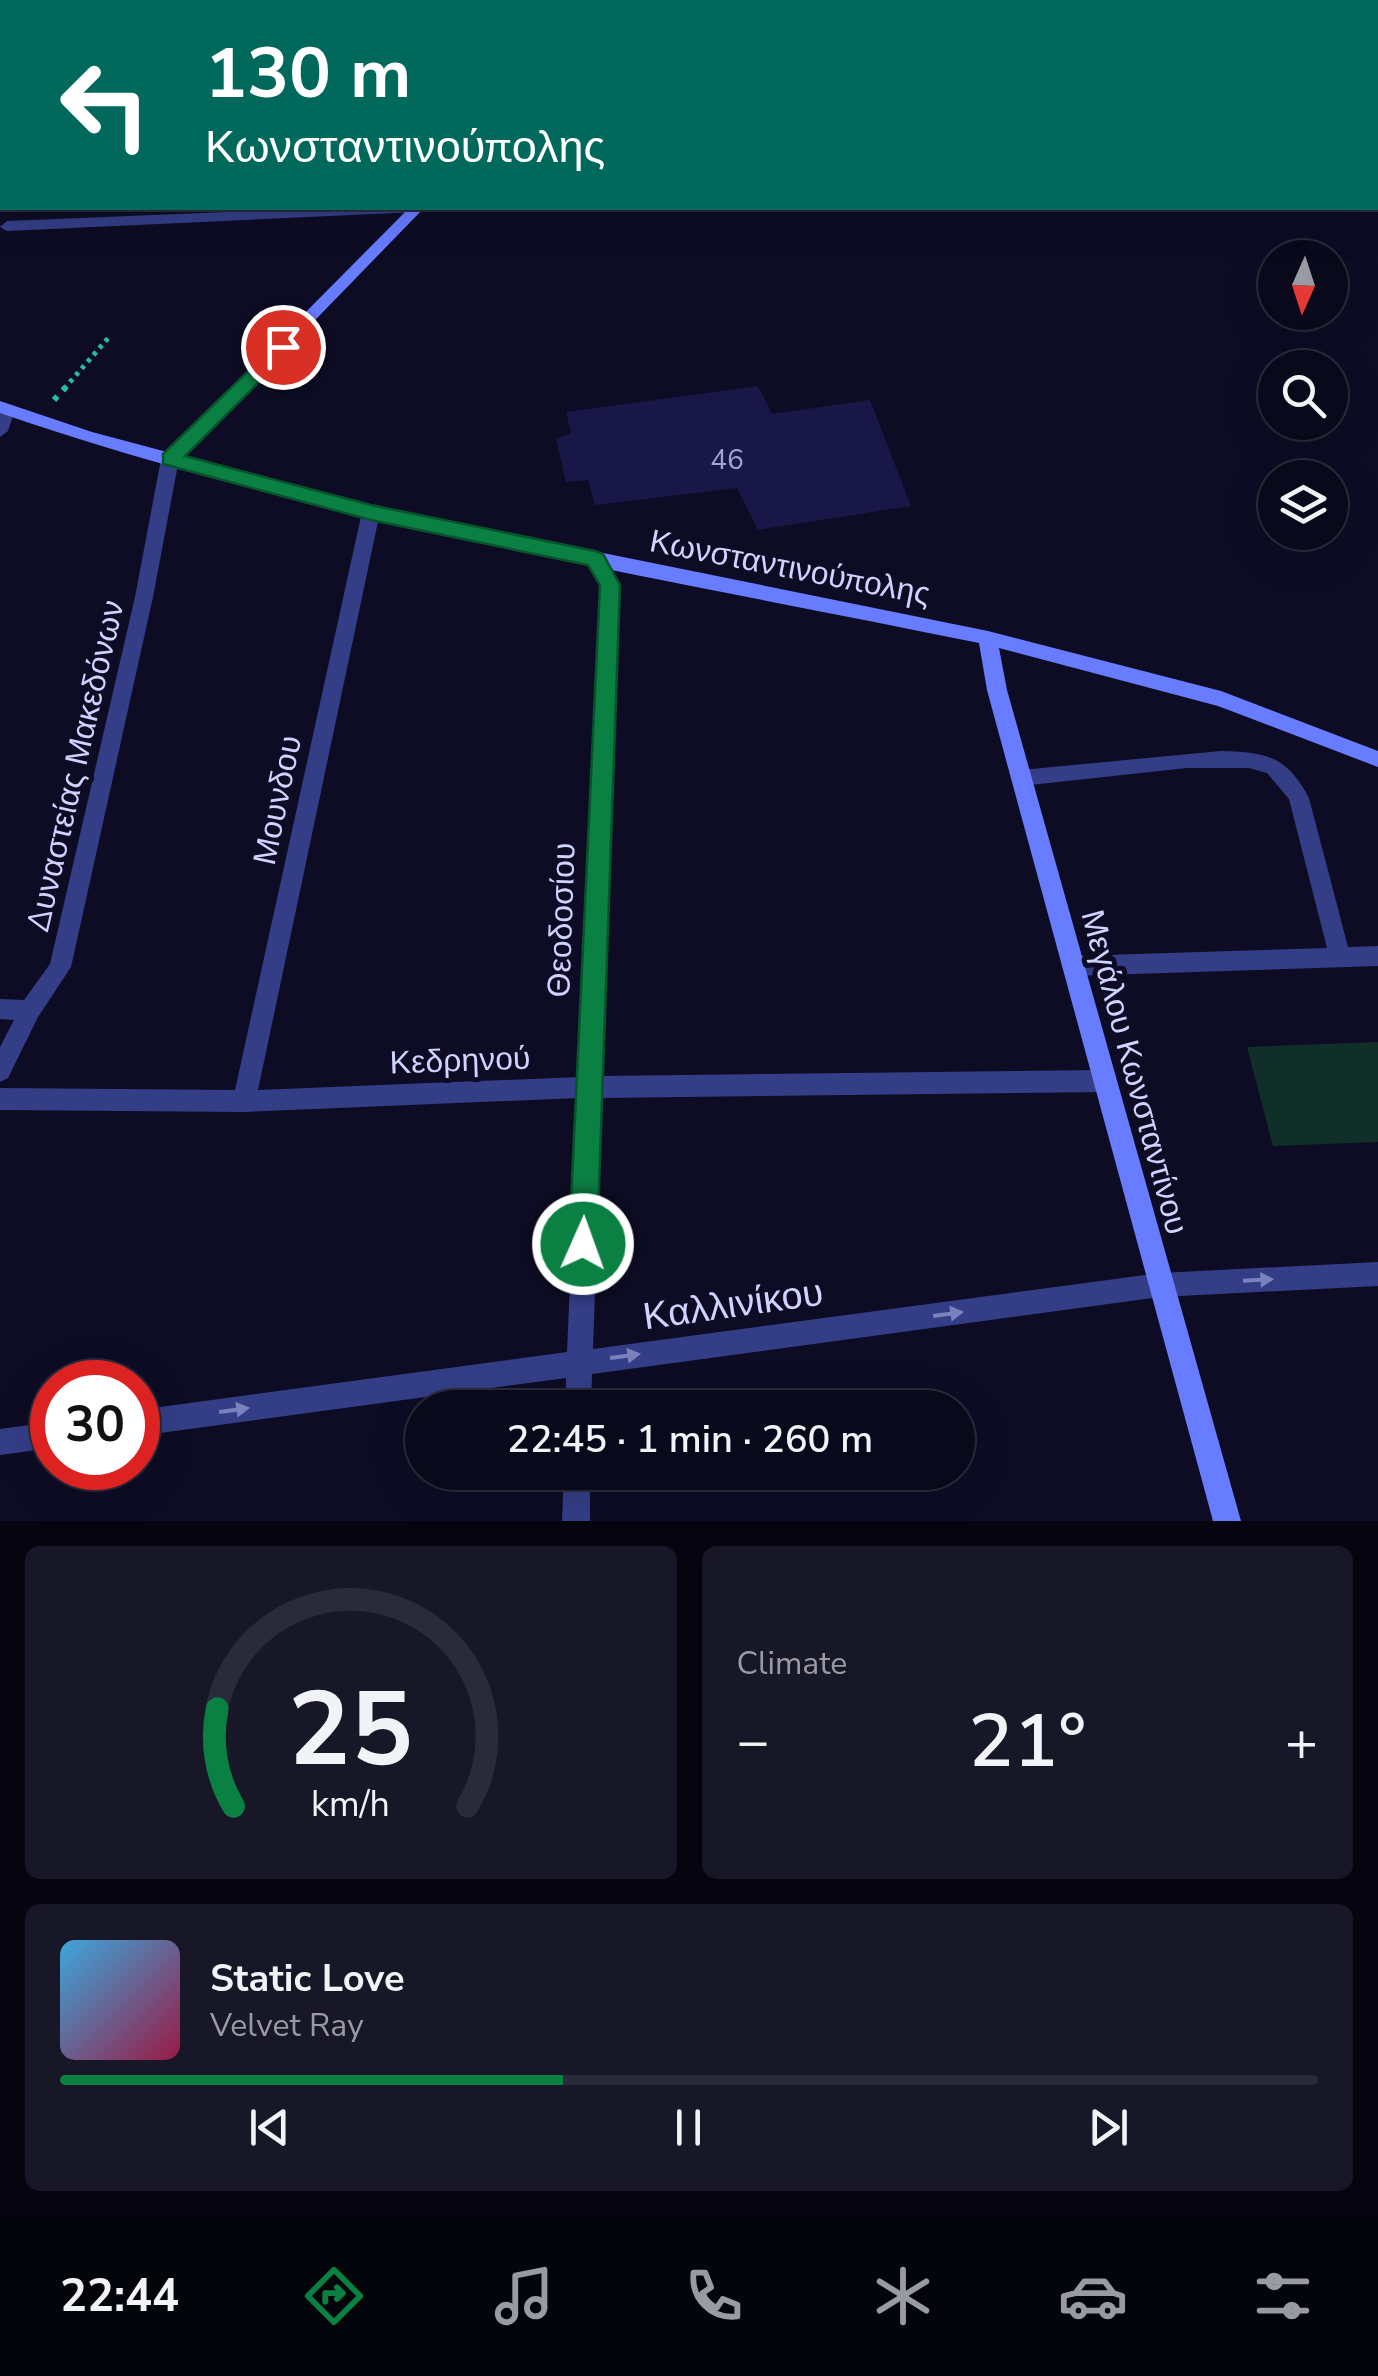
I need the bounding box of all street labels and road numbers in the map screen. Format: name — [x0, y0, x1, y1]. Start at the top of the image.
street label: Κωνσταντινούπολης — [646, 519, 934, 616]
street label: Δυναστείας Μακεδόνων — [16, 596, 135, 936]
street label: Μουνδου — [243, 732, 312, 869]
street label: Θεοδοσίου — [537, 842, 586, 998]
street label: Μεγάλου Κωνσταντίνου — [1071, 905, 1198, 1239]
street label: Κεδρηνού — [389, 1037, 531, 1084]
street label: Καλλινίκου — [640, 1267, 826, 1342]

